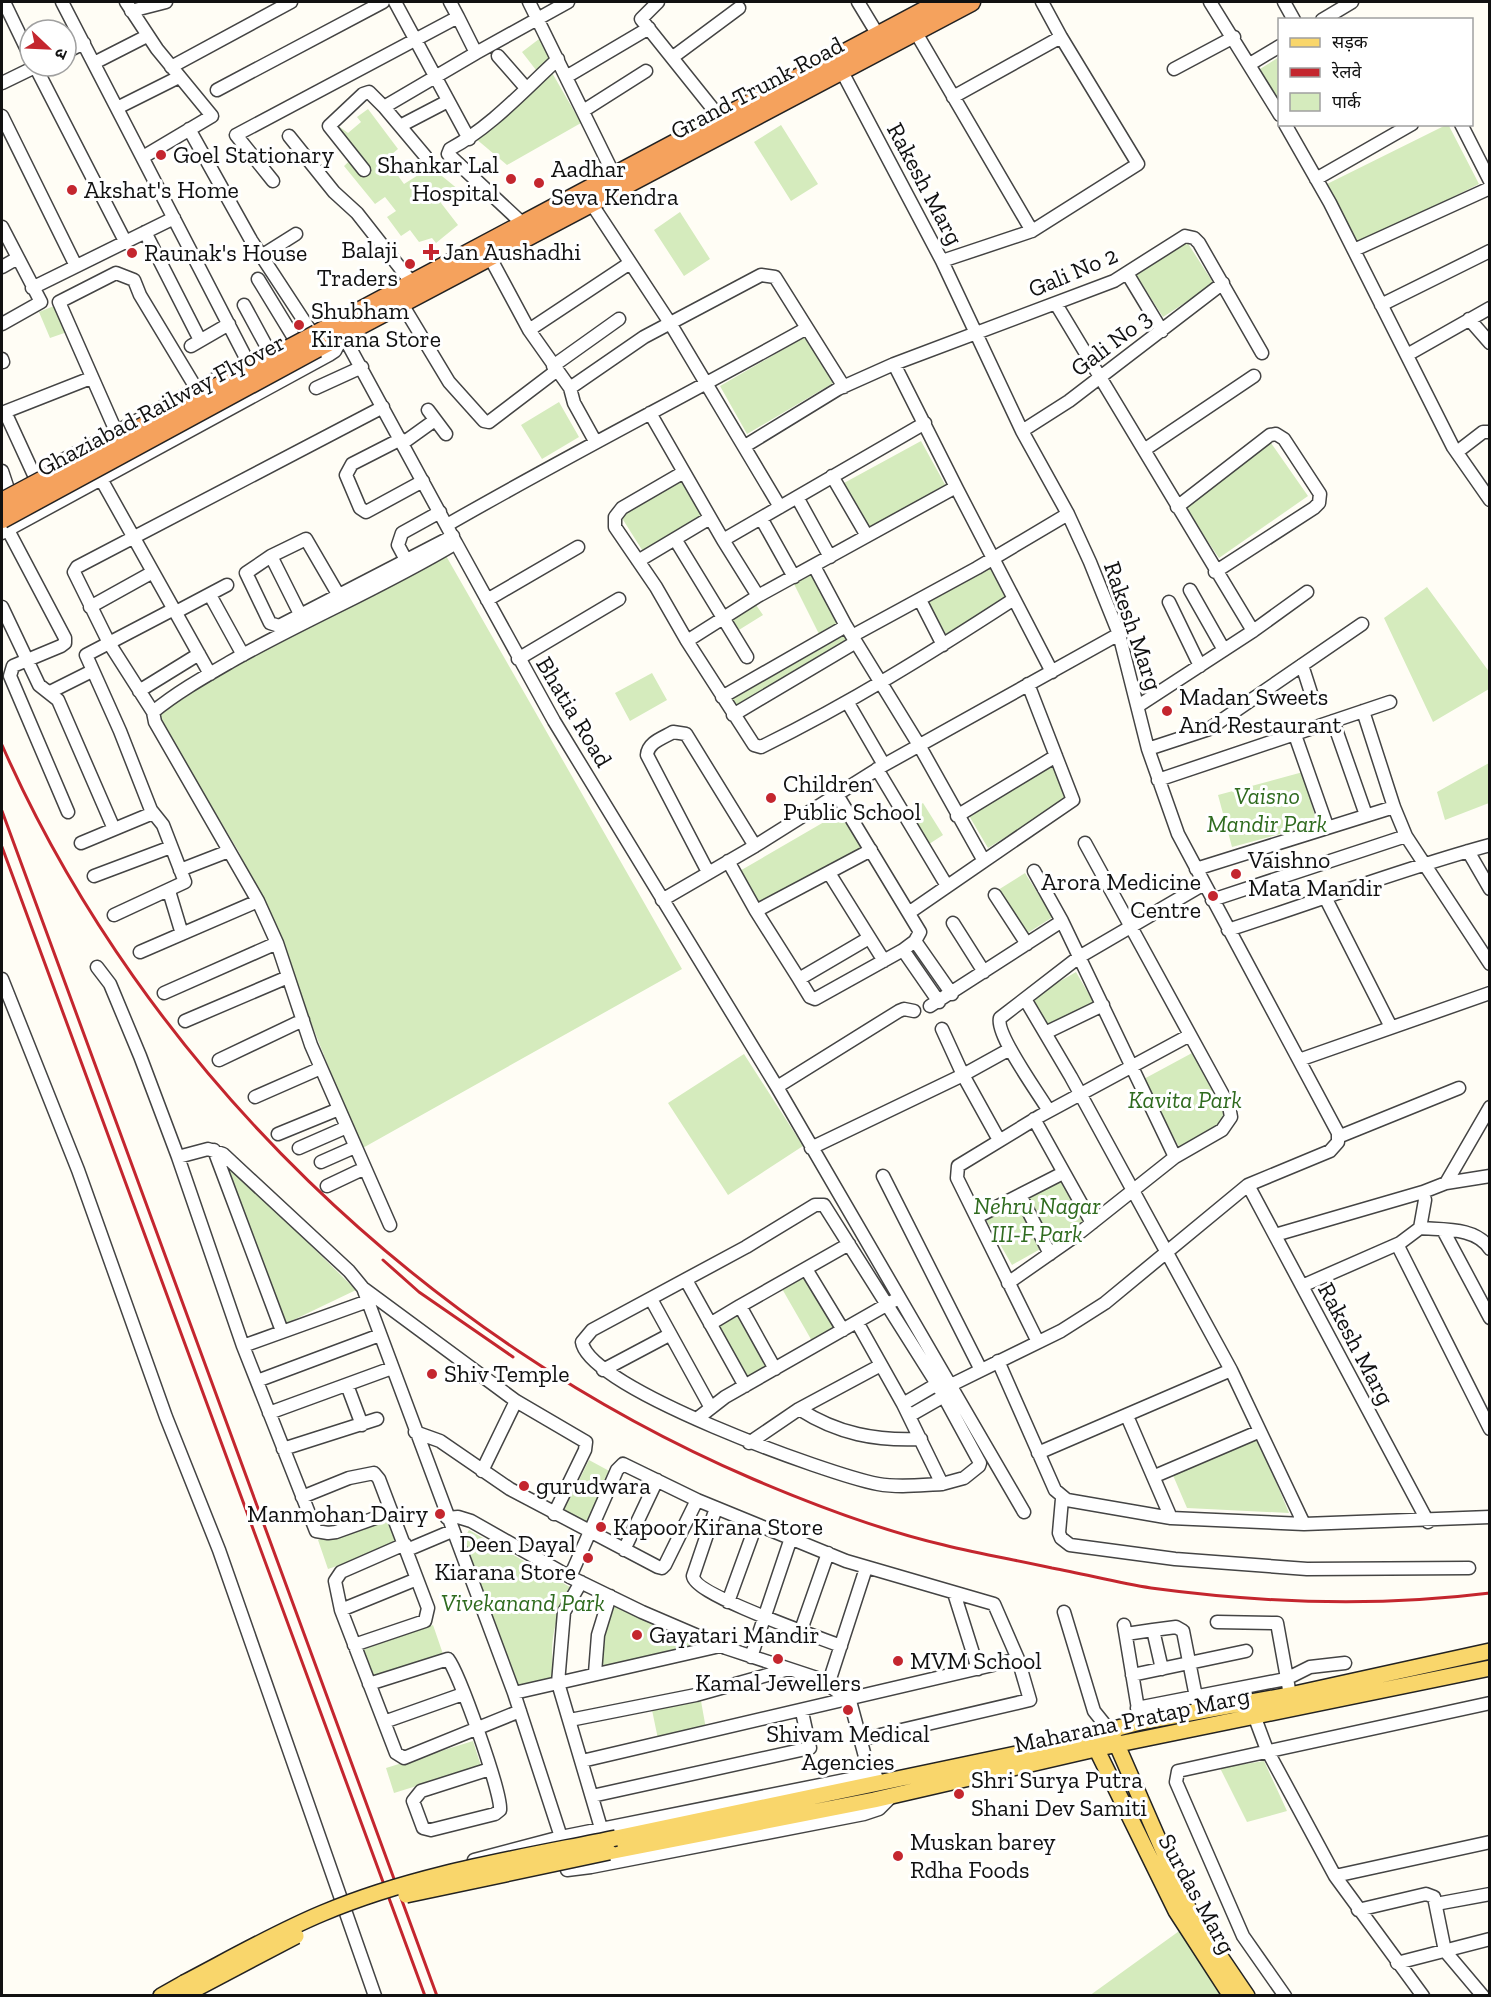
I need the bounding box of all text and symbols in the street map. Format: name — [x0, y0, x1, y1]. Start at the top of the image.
north arrow — [18, 18, 78, 78]
legend — [1278, 18, 1473, 126]
street label: Grand Trunk Road — [665, 30, 848, 145]
text: सड़क — [1332, 31, 1369, 53]
text: उ — [51, 46, 72, 62]
text: रेलवे — [1331, 61, 1363, 83]
text: पार्क — [1332, 91, 1362, 113]
street label: Rakesh Marg — [881, 118, 970, 250]
place label: Goel Stationary — [173, 140, 335, 169]
marker: Goel Stationary — [154, 148, 168, 162]
place label: Shankar Lal Hospital — [377, 150, 499, 207]
place label: Aadhar Seva Kendra — [551, 154, 679, 211]
marker: Shankar Lal Hospital — [504, 172, 518, 186]
place label: Akshat's Home — [84, 175, 239, 204]
marker: Aadhar Seva Kendra — [532, 176, 546, 190]
marker: Akshat's Home — [65, 183, 79, 197]
place label: Balaji Traders — [317, 235, 398, 292]
place label: Jan Aushadhi — [443, 237, 581, 266]
place label: Raunak's House — [144, 238, 307, 267]
street label: Gali No 2 — [1024, 240, 1122, 303]
marker: Jan Aushadhi — [424, 245, 438, 259]
marker: Raunak's House — [125, 246, 139, 260]
marker: Balaji Traders — [403, 257, 417, 271]
place label: Shubham Kirana Store — [311, 296, 441, 353]
street label: Gali No 3 — [1065, 303, 1157, 382]
marker: Shubham Kirana Store — [292, 318, 306, 332]
street label: Ghaziabad Railway Flyover — [32, 327, 290, 482]
street label: Rakesh Marg — [1098, 557, 1169, 694]
street label: Bhatia Road — [530, 651, 619, 772]
place label: Madan Sweets And Restaurant — [1179, 682, 1342, 739]
marker: Madan Sweets And Restaurant — [1160, 704, 1174, 718]
place label: Children Public School — [783, 769, 921, 826]
park label: Vaisno Mandir Park — [1207, 781, 1328, 838]
marker: Children Public School — [764, 791, 778, 805]
place label: Vaishno Mata Mandir — [1247, 845, 1383, 902]
place label: Arora Medicine Centre — [1041, 867, 1201, 924]
marker: Vaishno Mata Mandir — [1229, 867, 1243, 881]
marker: Arora Medicine Centre — [1206, 889, 1220, 903]
park label: Kavita Park — [1128, 1085, 1242, 1114]
park label: Nehru Nagar III-F Park — [974, 1191, 1101, 1248]
street label: Rakesh Marg — [1312, 1278, 1401, 1410]
place label: Shiv Temple — [444, 1359, 570, 1388]
marker: Shiv Temple — [425, 1367, 439, 1381]
place label: gurudwara — [536, 1471, 651, 1500]
marker: gurudwara — [517, 1479, 531, 1493]
place label: Manmohan Dairy — [247, 1499, 429, 1528]
marker: Manmohan Dairy — [433, 1507, 447, 1521]
place label: Kapoor Kirana Store — [613, 1512, 823, 1541]
marker: Kapoor Kirana Store — [594, 1520, 608, 1534]
place label: Deen Dayal Kiarana Store — [434, 1529, 576, 1586]
marker: Deen Dayal Kiarana Store — [581, 1551, 595, 1565]
park label: Vivekanand Park — [441, 1588, 605, 1617]
place label: Gayatari Mandir — [649, 1620, 820, 1649]
marker: Gayatari Mandir — [630, 1628, 644, 1642]
place label: MVM School — [910, 1646, 1042, 1675]
marker: Kamal Jewellers — [771, 1652, 785, 1666]
marker: MVM School — [891, 1654, 905, 1668]
place label: Kamal Jewellers — [695, 1668, 861, 1697]
street label: Maharana Pratap Marg — [1011, 1680, 1252, 1759]
marker: Shivam Medical Agencies — [841, 1703, 855, 1717]
place label: Shivam Medical Agencies — [766, 1719, 930, 1776]
place label: Shri Surya Putra Shani Dev Samiti — [971, 1765, 1147, 1822]
marker: Shri Surya Putra Shani Dev Samiti — [952, 1787, 966, 1801]
place label: Muskan barey Rdha Foods — [910, 1827, 1056, 1884]
street label: Surdas Marg — [1153, 1829, 1242, 1959]
marker: Muskan barey Rdha Foods — [891, 1849, 905, 1863]

